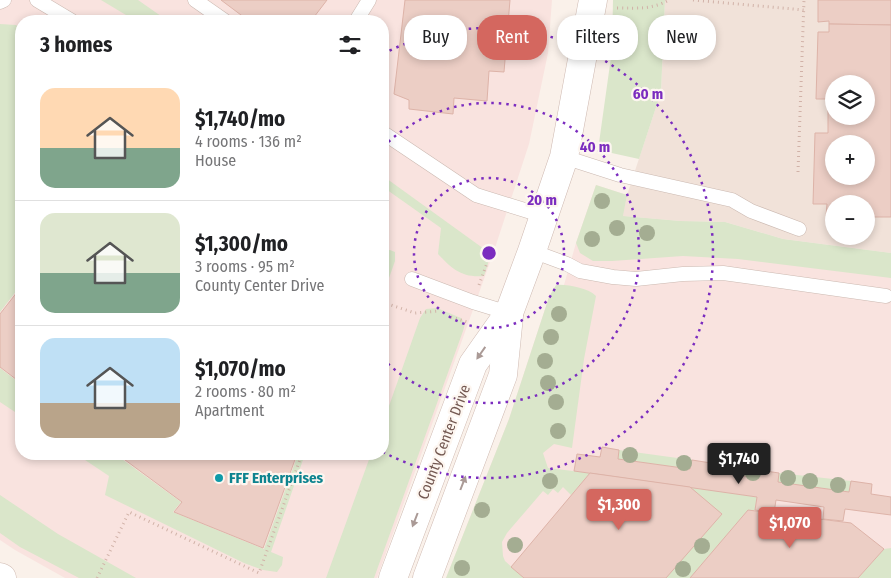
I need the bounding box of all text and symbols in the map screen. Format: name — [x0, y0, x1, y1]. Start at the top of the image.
chip: Buy — [404, 15, 467, 60]
chip: Rent — [477, 15, 547, 60]
chip: Filters — [557, 15, 638, 60]
chip: New — [648, 15, 716, 60]
icon: filters — [336, 31, 364, 59]
text: 3 homes — [40, 32, 112, 58]
map controls — [825, 75, 875, 245]
button: layers — [825, 75, 875, 125]
text: 60 m — [633, 85, 663, 103]
text: $1,740/mo — [195, 106, 285, 132]
icon: home — [80, 108, 140, 168]
text: 4 rooms · 136 m² — [195, 132, 302, 151]
button: + — [825, 135, 875, 185]
text: 40 m — [580, 138, 610, 156]
text: House — [195, 151, 236, 170]
text: 20 m — [526, 191, 557, 209]
button: − — [825, 195, 875, 245]
text: $1,300/mo — [195, 231, 288, 257]
icon: home — [80, 233, 140, 293]
centre of rings — [480, 244, 498, 262]
text: 3 rooms · 95 m² — [195, 257, 295, 276]
text: County Center Drive — [195, 276, 324, 295]
one-way arrow — [476, 346, 486, 360]
text: $1,070/mo — [195, 356, 286, 382]
icon: home — [80, 358, 140, 418]
text: 2 rooms · 80 m² — [195, 382, 296, 401]
street label: County Center Drive — [414, 382, 474, 502]
text: Apartment — [195, 401, 264, 420]
pin: $1,740 — [698, 442, 780, 485]
text: $1,740 — [718, 449, 760, 468]
place label: FFF Enterprises — [229, 469, 324, 487]
marker: FFF Enterprises — [213, 472, 225, 484]
one-way arrow — [459, 475, 467, 490]
pin: $1,300 — [578, 488, 660, 531]
text: $1,300 — [597, 495, 641, 514]
pin: $1,070 — [749, 506, 831, 549]
one-way arrow — [411, 513, 419, 528]
text: $1,070 — [769, 513, 811, 532]

